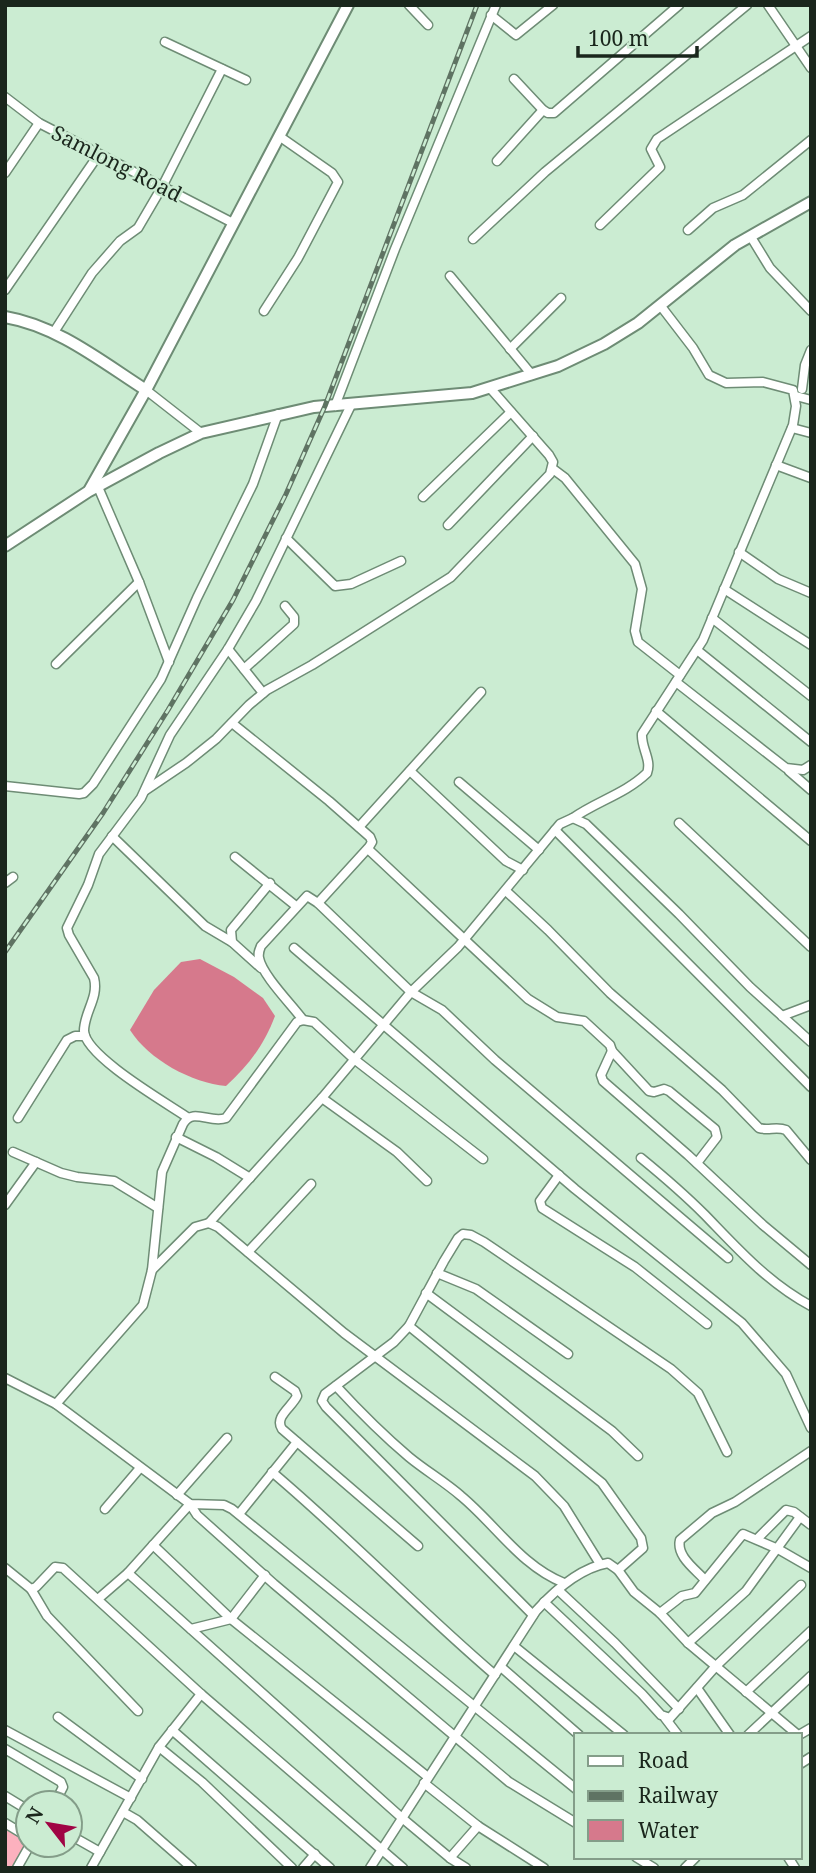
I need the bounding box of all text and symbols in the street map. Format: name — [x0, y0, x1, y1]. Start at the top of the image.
scale bar — [578, 14, 697, 58]
text: 100 m — [588, 24, 649, 52]
street label: Samlong Road — [47, 118, 187, 208]
legend — [574, 1733, 802, 1859]
text: Road — [638, 1746, 689, 1774]
text: Railway — [638, 1781, 718, 1809]
north arrow — [14, 1789, 84, 1859]
text: N — [19, 1802, 49, 1828]
text: Water — [638, 1816, 699, 1844]

